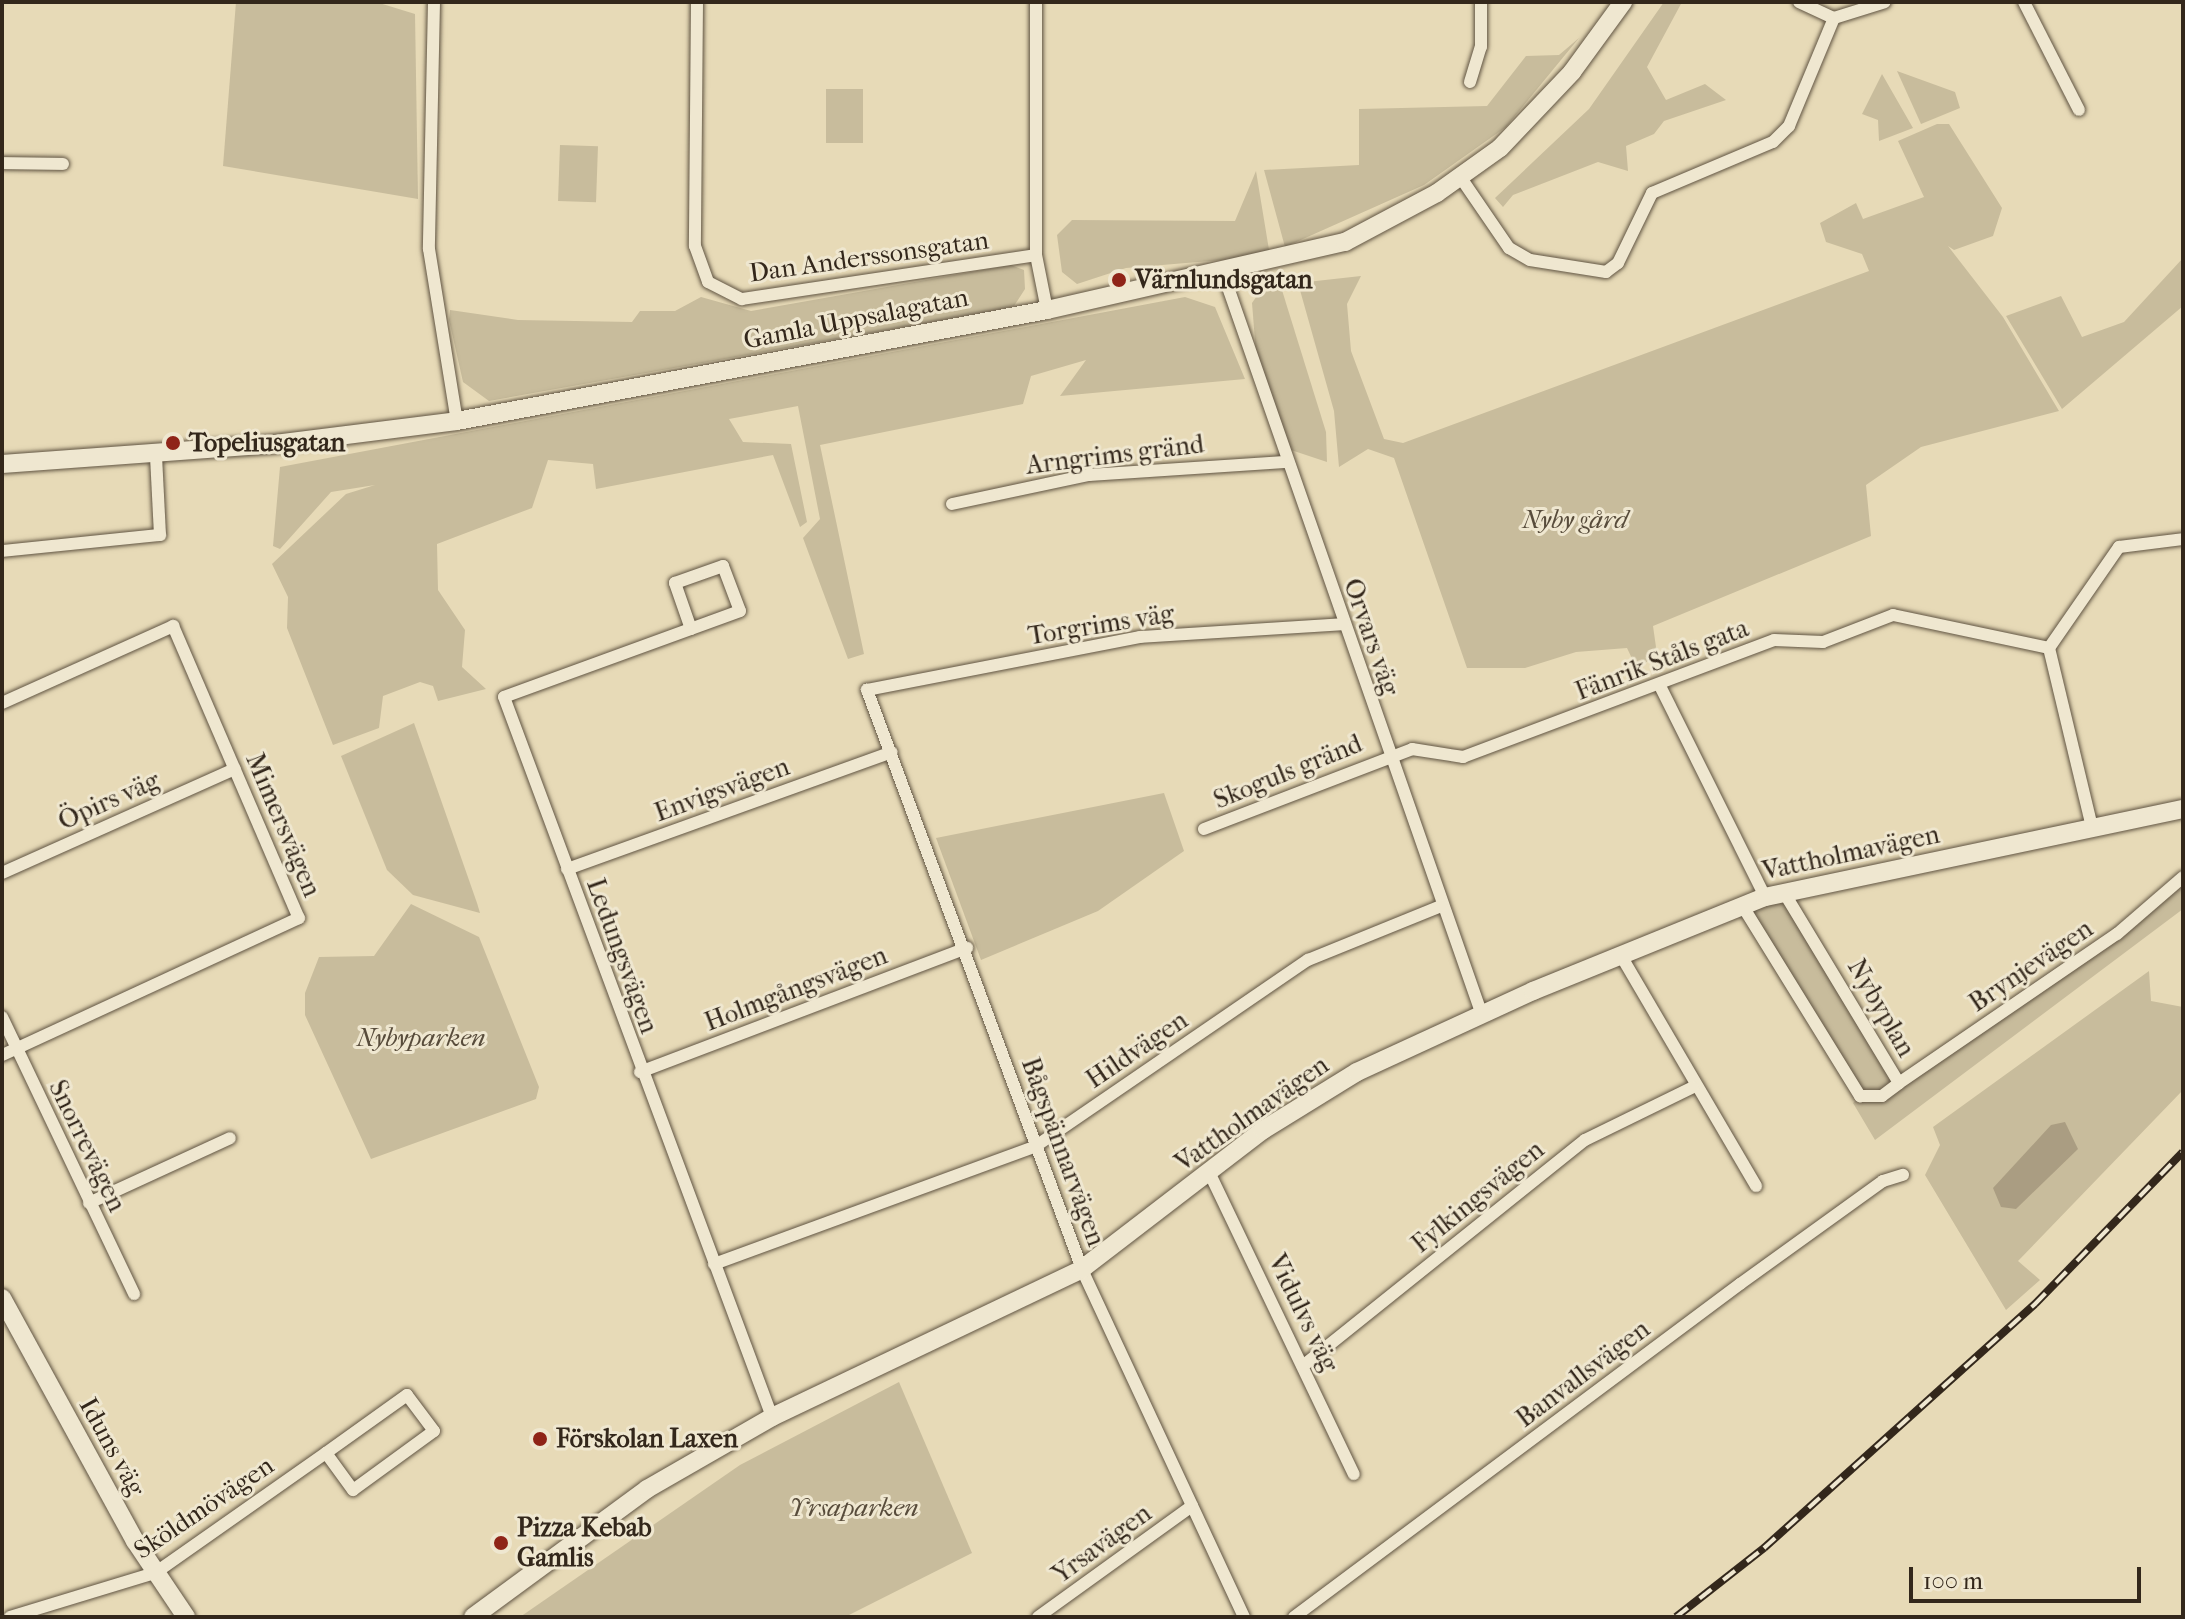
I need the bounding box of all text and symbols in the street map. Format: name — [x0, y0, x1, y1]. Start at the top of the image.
street label: Dan Anderssonsgatan — [747, 225, 991, 289]
place label: Värnlundsgatan — [1135, 264, 1313, 296]
marker: Värnlundsgatan — [1110, 271, 1128, 289]
street label: Gamla Uppsalagatan — [741, 282, 971, 356]
place label: Topeliusgatan — [189, 427, 345, 459]
street label: Arngrims gränd — [1024, 429, 1206, 481]
marker: Topeliusgatan — [164, 434, 182, 452]
park label: Nyby gård — [1522, 504, 1628, 536]
street label: Orvars väg — [1336, 575, 1406, 699]
street label: Torgrims väg — [1026, 598, 1176, 652]
street label: Fänrik Ståls gata — [1571, 613, 1753, 707]
street label: Skoguls gränd — [1209, 728, 1367, 816]
street label: Mimersvägen — [239, 748, 327, 902]
street label: Envigsvägen — [650, 751, 794, 829]
street label: Öpirs väg — [54, 765, 164, 837]
street label: Vattholmavägen — [1760, 819, 1942, 887]
street label: Ledungsvägen — [580, 874, 664, 1038]
street label: Brynjevägen — [1963, 913, 2099, 1019]
street label: Holmgångsvägen — [700, 940, 892, 1038]
street label: Nybyplan — [1841, 953, 1921, 1063]
street label: Hildvägen — [1080, 1005, 1194, 1095]
park label: Nybyparken — [356, 1022, 486, 1054]
street label: Vattholmavägen — [1169, 1050, 1335, 1178]
street label: Bågspännarvägen — [1014, 1053, 1112, 1251]
street label: Snorrevägen — [42, 1075, 132, 1217]
street label: Fylkingsvägen — [1406, 1134, 1550, 1260]
street label: Vidulvs väg — [1261, 1249, 1345, 1377]
street label: Banvallsvägen — [1510, 1314, 1656, 1434]
street label: Iduns väg — [72, 1392, 152, 1502]
place label: Förskolan Laxen — [556, 1423, 738, 1455]
marker: Förskolan Laxen — [531, 1430, 549, 1448]
street label: Sköldmövägen — [128, 1450, 280, 1566]
park label: Yrsaparken — [789, 1492, 919, 1524]
street label: Yrsavägen — [1046, 1498, 1158, 1590]
place label: Pizza Kebab Gamlis — [517, 1512, 652, 1574]
marker: Pizza Kebab Gamlis — [492, 1534, 510, 1552]
scale bar — [1913, 1551, 2145, 1601]
text: 100 m — [1923, 1567, 1983, 1595]

